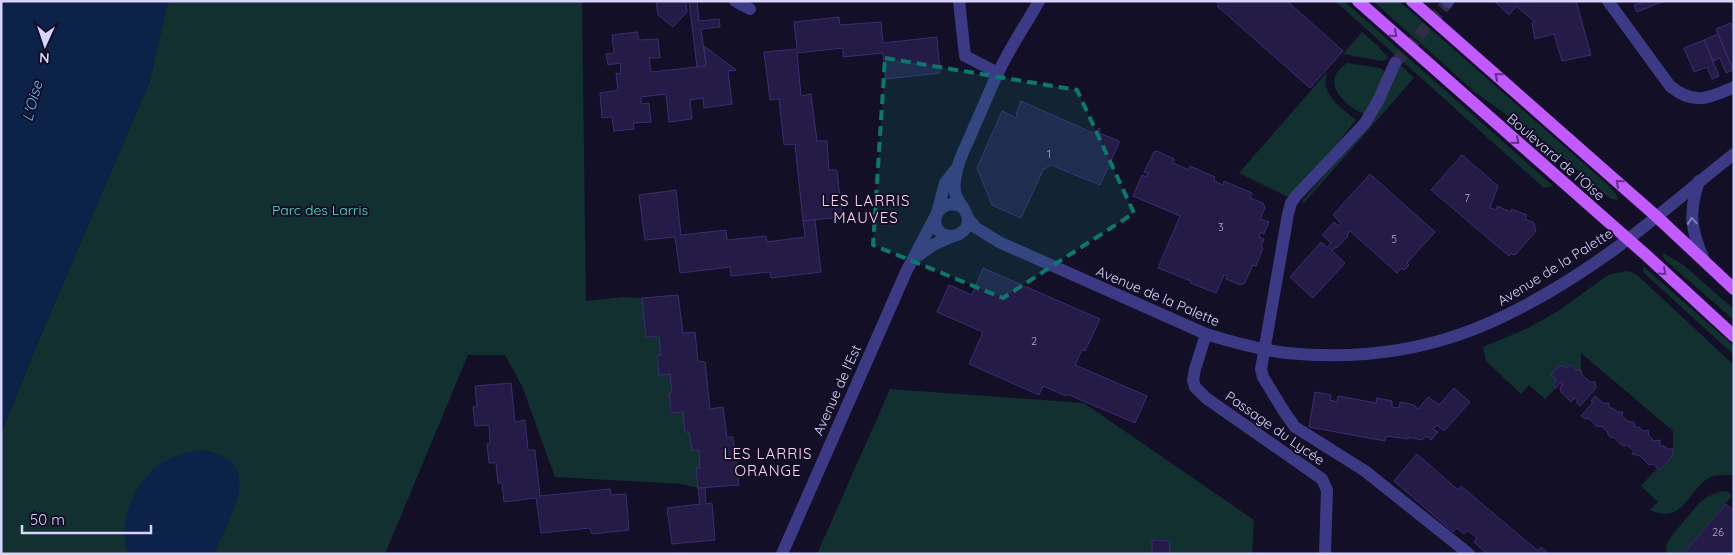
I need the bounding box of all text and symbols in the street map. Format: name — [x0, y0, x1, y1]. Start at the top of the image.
north arrow — [20, 20, 70, 70]
one-way arrow — [1389, 28, 1398, 37]
text: N — [39, 49, 50, 67]
one-way arrow — [1494, 73, 1503, 82]
water label: L'Oise — [18, 78, 47, 123]
street label: Boulevard de l'Oise — [1503, 110, 1609, 205]
one-way arrow — [1510, 135, 1519, 144]
house number: 1 — [1047, 147, 1051, 161]
one-way arrow — [1616, 180, 1625, 189]
district label: LES LARRIS MAUVES — [822, 191, 911, 227]
house number: 7 — [1464, 191, 1470, 205]
park label: Parc des Larris — [272, 201, 368, 219]
one-way arrow — [1687, 217, 1698, 225]
house number: 3 — [1218, 220, 1224, 234]
street label: Avenue de la Palette — [1494, 224, 1616, 310]
house number: 5 — [1391, 232, 1397, 246]
street label: Avenue de la Palette — [1093, 262, 1223, 330]
one-way arrow — [1658, 266, 1667, 275]
house number: 2 — [1031, 334, 1037, 348]
street label: Avenue de l'Est — [809, 342, 865, 438]
street label: Passage du Lycée — [1222, 387, 1328, 469]
district label: LES LARRIS ORANGE — [724, 444, 813, 480]
scale bar — [22, 502, 151, 534]
text: 50 m — [30, 510, 65, 529]
house number: 26 — [1712, 525, 1724, 539]

